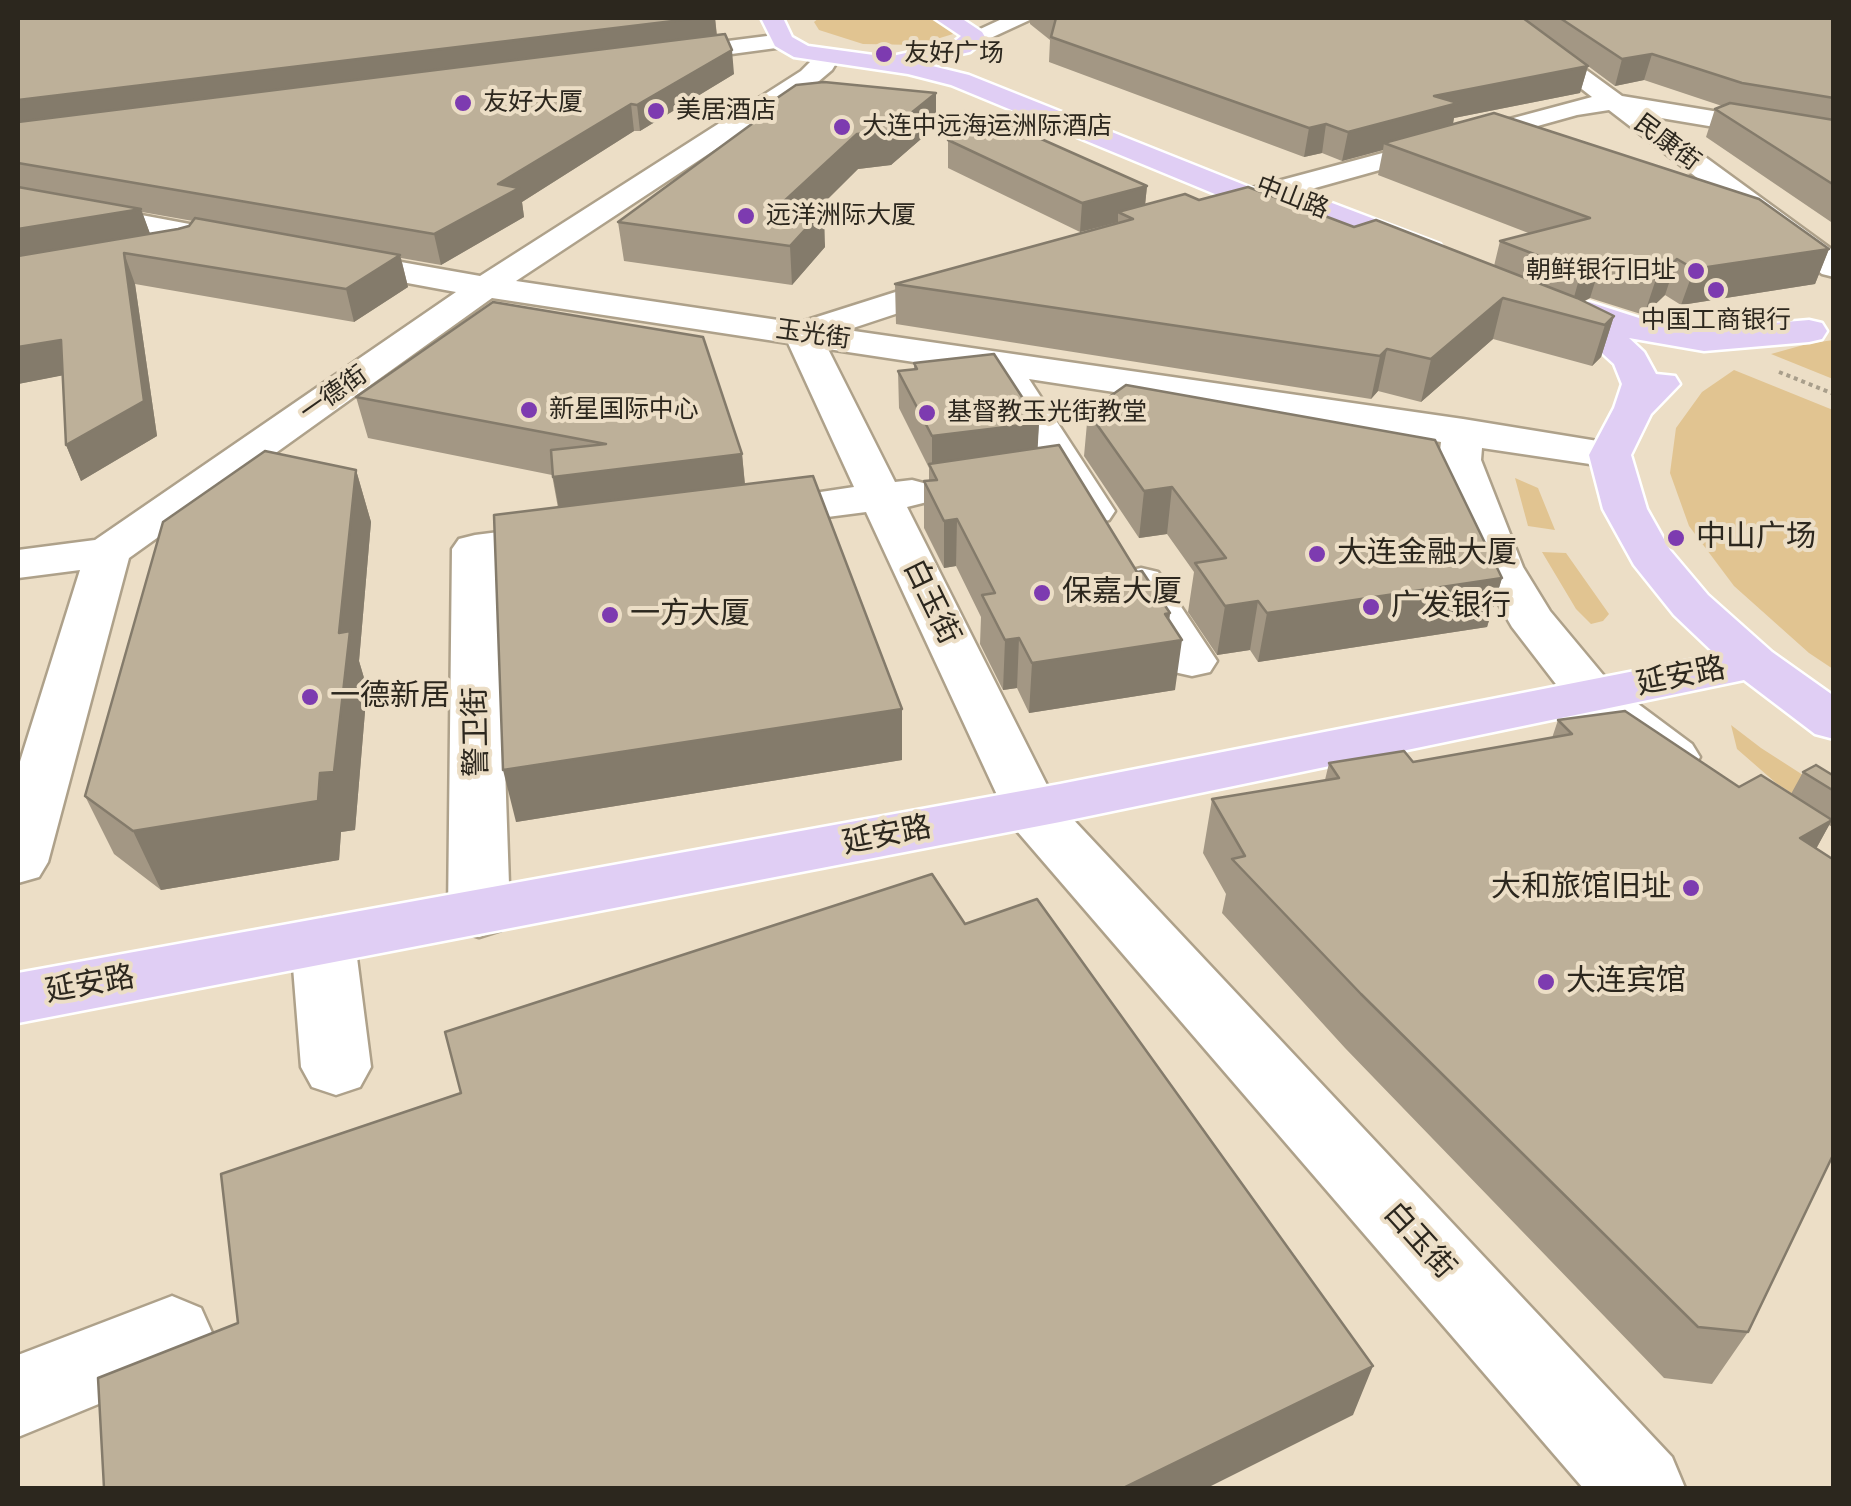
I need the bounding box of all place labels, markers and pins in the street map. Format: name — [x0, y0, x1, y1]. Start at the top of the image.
place label: 友好广场 — [904, 39, 1004, 69]
marker: 友好广场 — [873, 43, 895, 65]
place label: 友好大厦 — [483, 88, 583, 118]
marker: 友好大厦 — [452, 92, 474, 114]
place label: 美居酒店 — [676, 96, 776, 126]
marker: 美居酒店 — [645, 100, 667, 122]
place label: 大连中远海运洲际酒店 — [862, 112, 1112, 142]
marker: 大连中远海运洲际酒店 — [831, 116, 853, 138]
place label: 远洋洲际大厦 — [766, 201, 916, 231]
marker: 远洋洲际大厦 — [735, 205, 757, 227]
place label: 朝鲜银行旧址 — [1526, 256, 1676, 286]
marker: 朝鲜银行旧址 — [1685, 260, 1707, 282]
marker: 中国工商银行 — [1705, 279, 1727, 301]
place label: 中国工商银行 — [1641, 306, 1791, 336]
place label: 新星国际中心 — [549, 395, 699, 425]
place label: 基督教玉光街教堂 — [947, 398, 1147, 428]
marker: 新星国际中心 — [518, 399, 540, 421]
marker: 基督教玉光街教堂 — [916, 402, 938, 424]
place label: 中山广场 — [1696, 520, 1816, 556]
marker: 中山广场 — [1665, 527, 1687, 549]
place label: 大连金融大厦 — [1337, 536, 1517, 572]
marker: 大连金融大厦 — [1306, 543, 1328, 565]
place label: 保嘉大厦 — [1062, 575, 1182, 611]
marker: 保嘉大厦 — [1031, 582, 1053, 604]
place label: 广发银行 — [1391, 589, 1511, 625]
marker: 广发银行 — [1360, 596, 1382, 618]
place label: 一方大厦 — [630, 597, 750, 633]
marker: 一方大厦 — [599, 604, 621, 626]
place label: 一德新居 — [330, 679, 450, 715]
marker: 一德新居 — [299, 686, 321, 708]
place label: 大和旅馆旧址 — [1491, 870, 1671, 906]
marker: 大和旅馆旧址 — [1680, 877, 1702, 899]
place label: 大连宾馆 — [1566, 964, 1686, 1000]
marker: 大连宾馆 — [1535, 971, 1557, 993]

